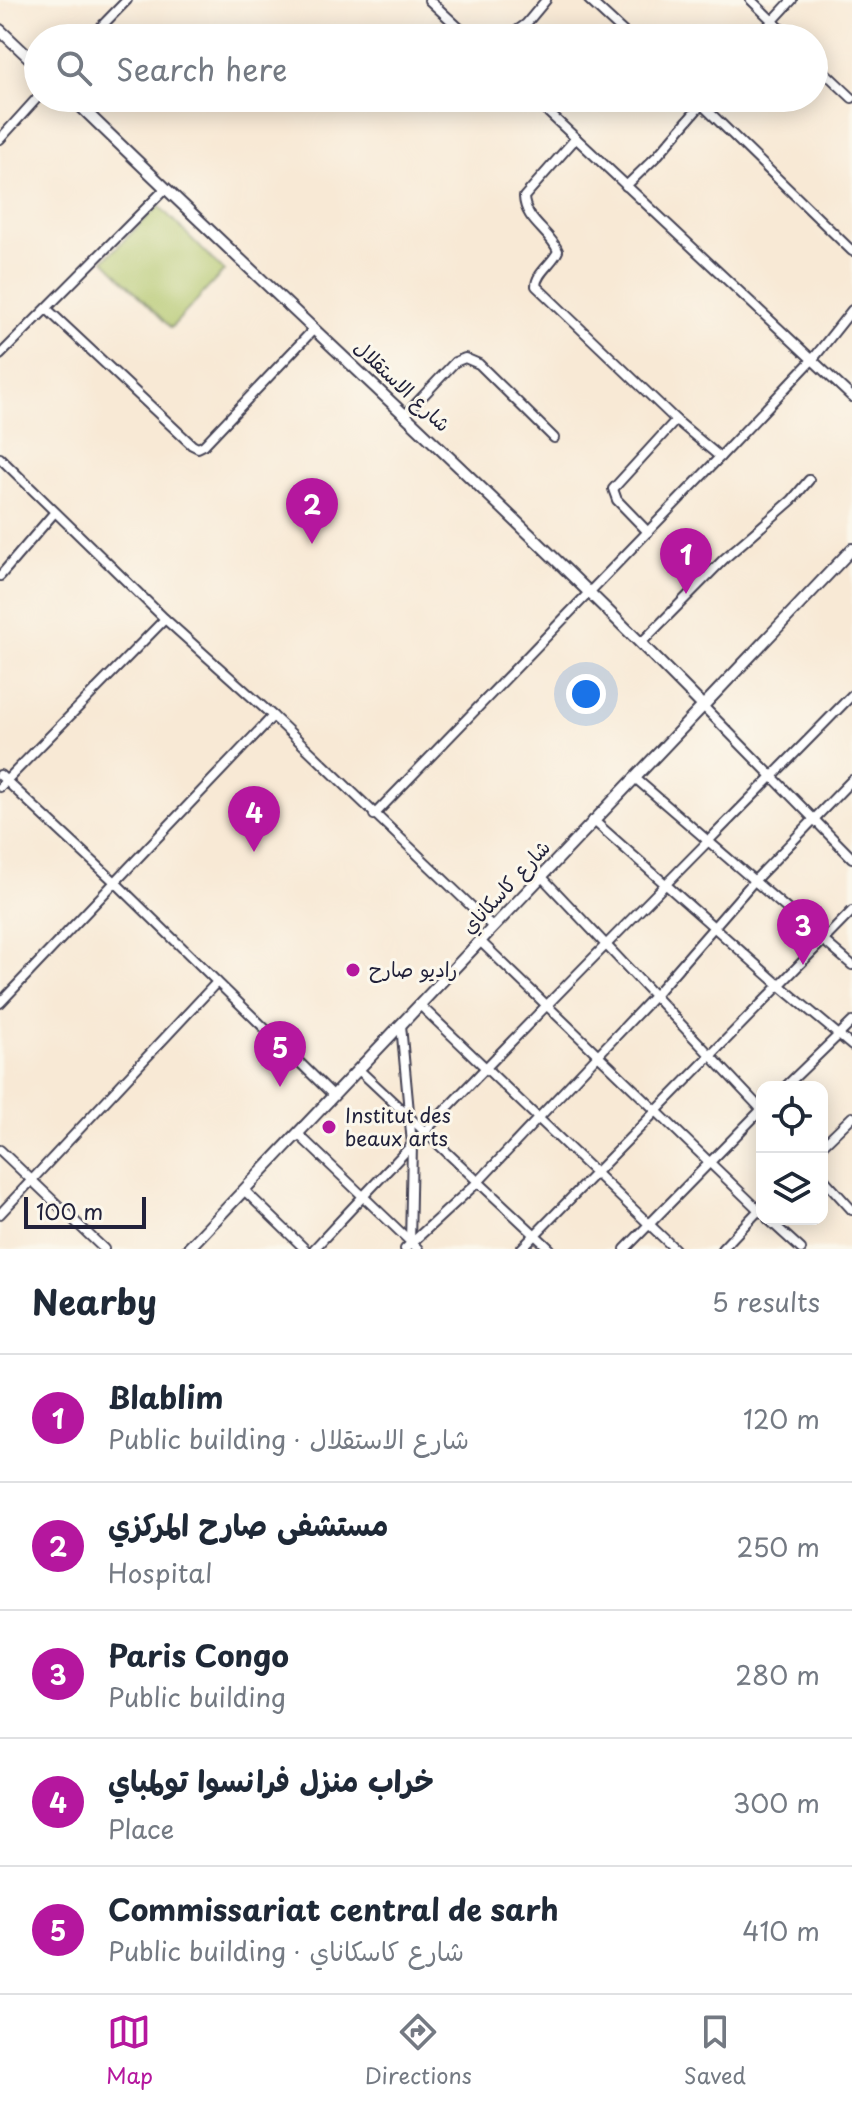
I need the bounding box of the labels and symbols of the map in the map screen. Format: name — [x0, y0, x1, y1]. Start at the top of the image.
street label: شارع الاستقلال — [348, 332, 458, 438]
pin: 2 — [286, 478, 338, 544]
pin: 1 — [660, 528, 712, 594]
your location — [566, 674, 606, 714]
pin: 4 — [228, 786, 280, 852]
street label: شارع كاسكاناي — [454, 833, 557, 941]
pin: 3 — [777, 899, 829, 965]
place label: راديو صارح — [369, 954, 457, 984]
marker: راديو صارح — [344, 961, 362, 979]
pin: 5 — [254, 1021, 306, 1087]
place label: Institut des beaux arts — [345, 1100, 451, 1153]
marker: Institut des beaux arts — [320, 1118, 338, 1136]
scale bar — [24, 1193, 146, 1229]

